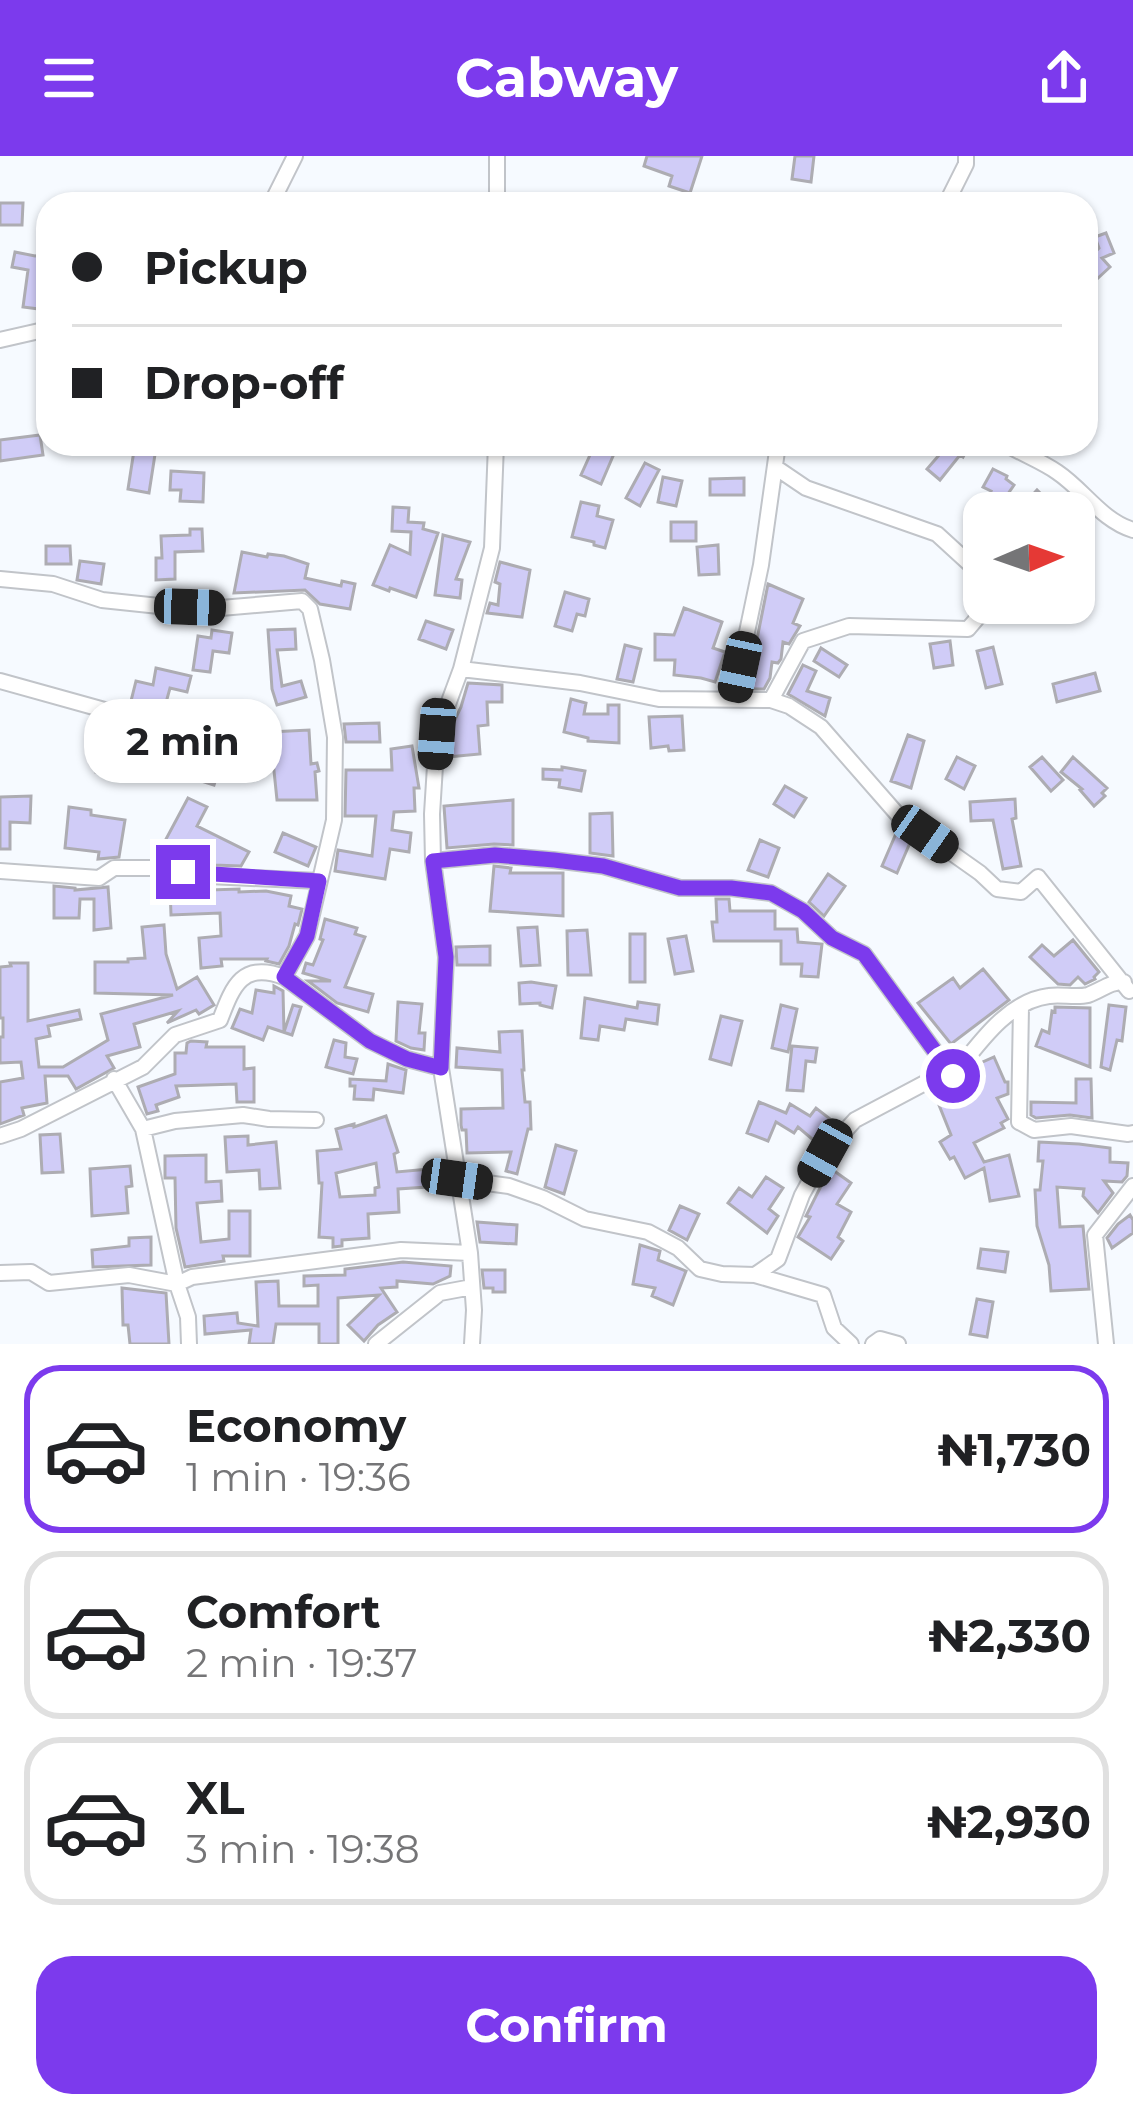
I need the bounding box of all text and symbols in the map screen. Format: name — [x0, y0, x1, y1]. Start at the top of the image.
icon: menu — [36, 45, 102, 111]
text: Cabway — [455, 45, 678, 111]
icon: share — [1031, 45, 1097, 111]
text: Pickup — [144, 240, 308, 295]
text: Drop-off — [144, 355, 344, 410]
north arrow — [963, 492, 1095, 624]
map controls — [963, 492, 1095, 624]
car — [153, 588, 227, 626]
car — [715, 628, 765, 706]
car — [417, 697, 457, 771]
callout: 2 min — [84, 698, 282, 782]
text: 2 min — [126, 717, 240, 765]
car — [885, 799, 965, 869]
route end — [156, 845, 210, 899]
route start — [926, 1049, 980, 1103]
car — [792, 1113, 858, 1193]
car — [419, 1156, 495, 1202]
icon: car — [42, 1395, 150, 1503]
text: Economy — [186, 1398, 406, 1453]
text: ₦1,730 — [937, 1422, 1091, 1477]
text: 1 min · 19:36 — [186, 1453, 411, 1501]
icon: car — [42, 1581, 150, 1689]
text: Comfort — [186, 1584, 381, 1639]
text: ₦2,330 — [928, 1608, 1091, 1663]
text: 2 min · 19:37 — [186, 1639, 417, 1687]
icon: car — [42, 1767, 150, 1875]
text: XL — [186, 1770, 244, 1825]
text: ₦2,930 — [926, 1794, 1091, 1849]
text: 3 min · 19:38 — [186, 1825, 420, 1873]
button: Confirm — [36, 1956, 1097, 2094]

